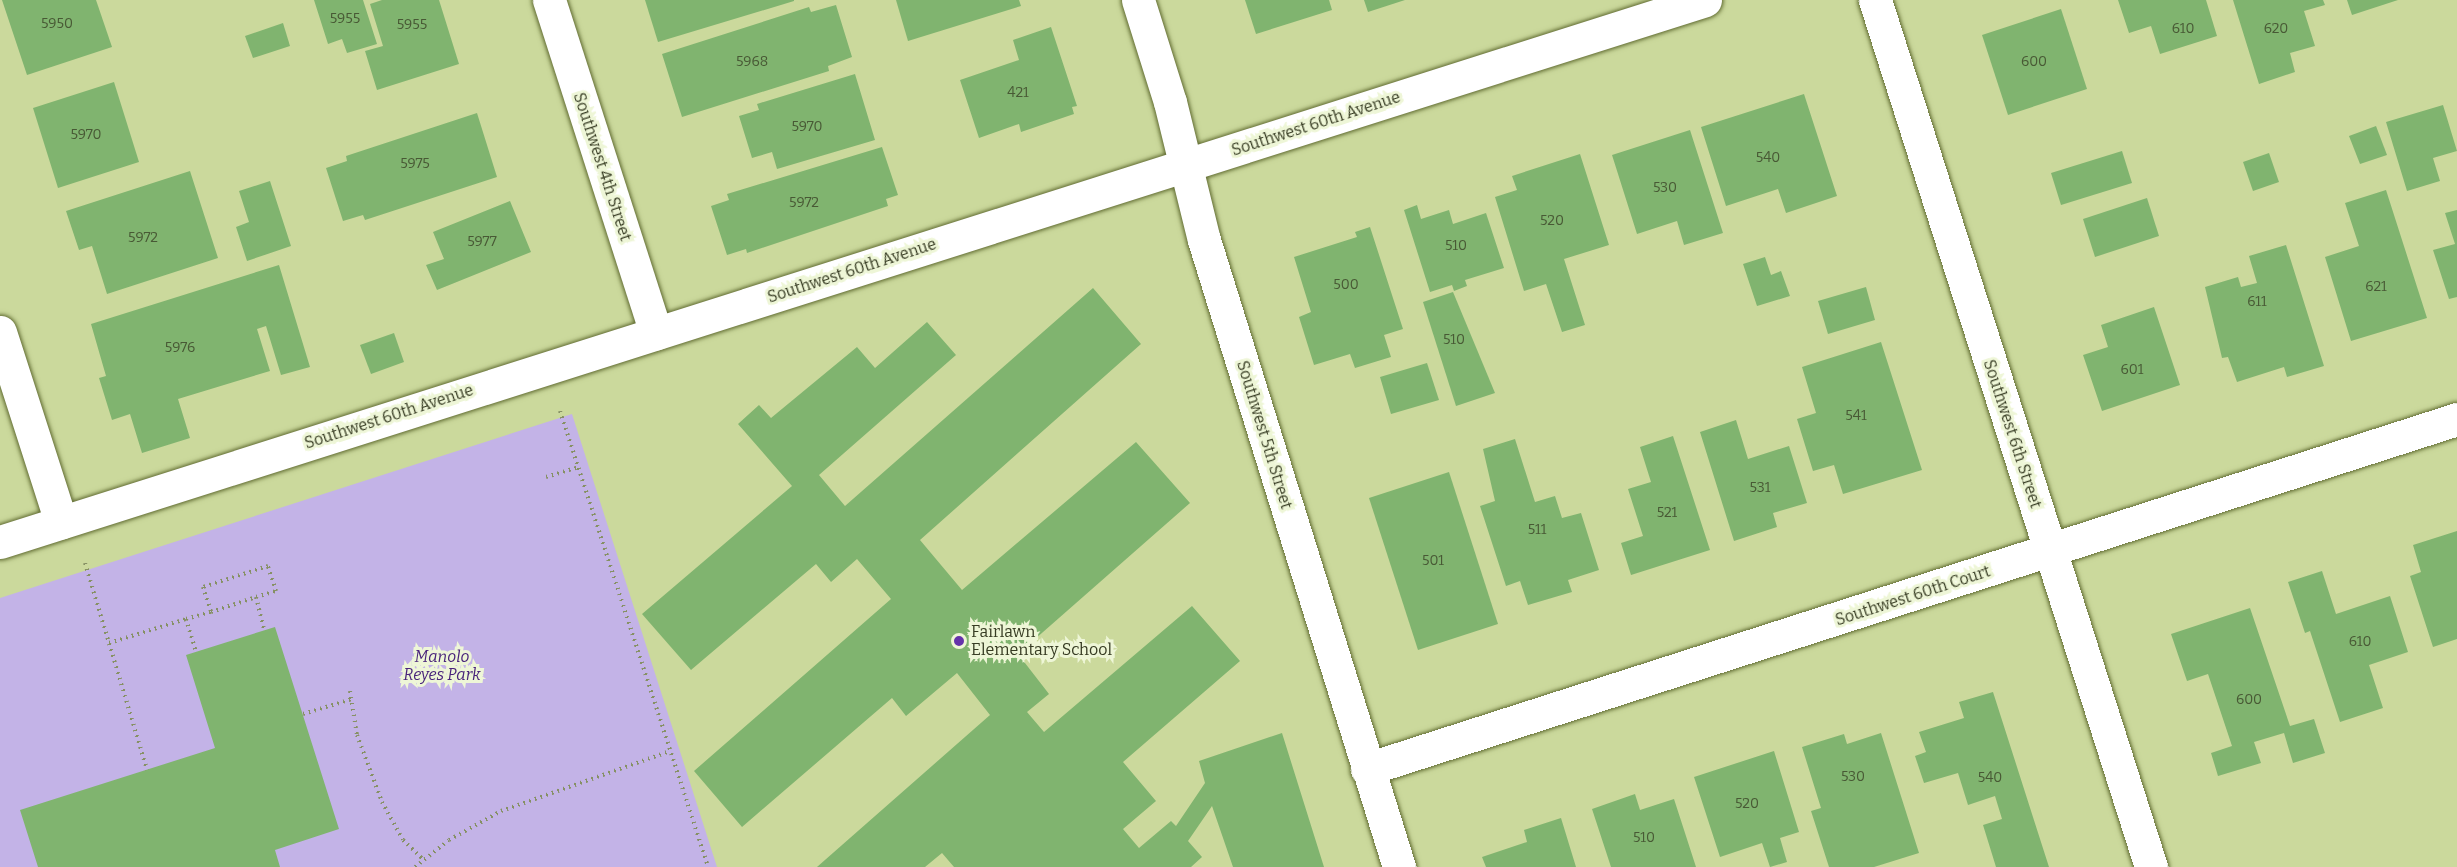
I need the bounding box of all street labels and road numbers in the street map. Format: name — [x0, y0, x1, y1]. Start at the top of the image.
street label: Southwest 60th Avenue — [1229, 88, 1403, 160]
street label: Southwest 4th Street — [569, 90, 635, 244]
street label: Southwest 60th Avenue — [765, 235, 939, 307]
street label: Southwest 6th Street — [1979, 357, 2045, 511]
street label: Southwest 5th Street — [1232, 359, 1296, 511]
street label: Southwest 60th Avenue — [302, 381, 476, 453]
street label: Southwest 60th Court — [1833, 562, 1993, 630]

